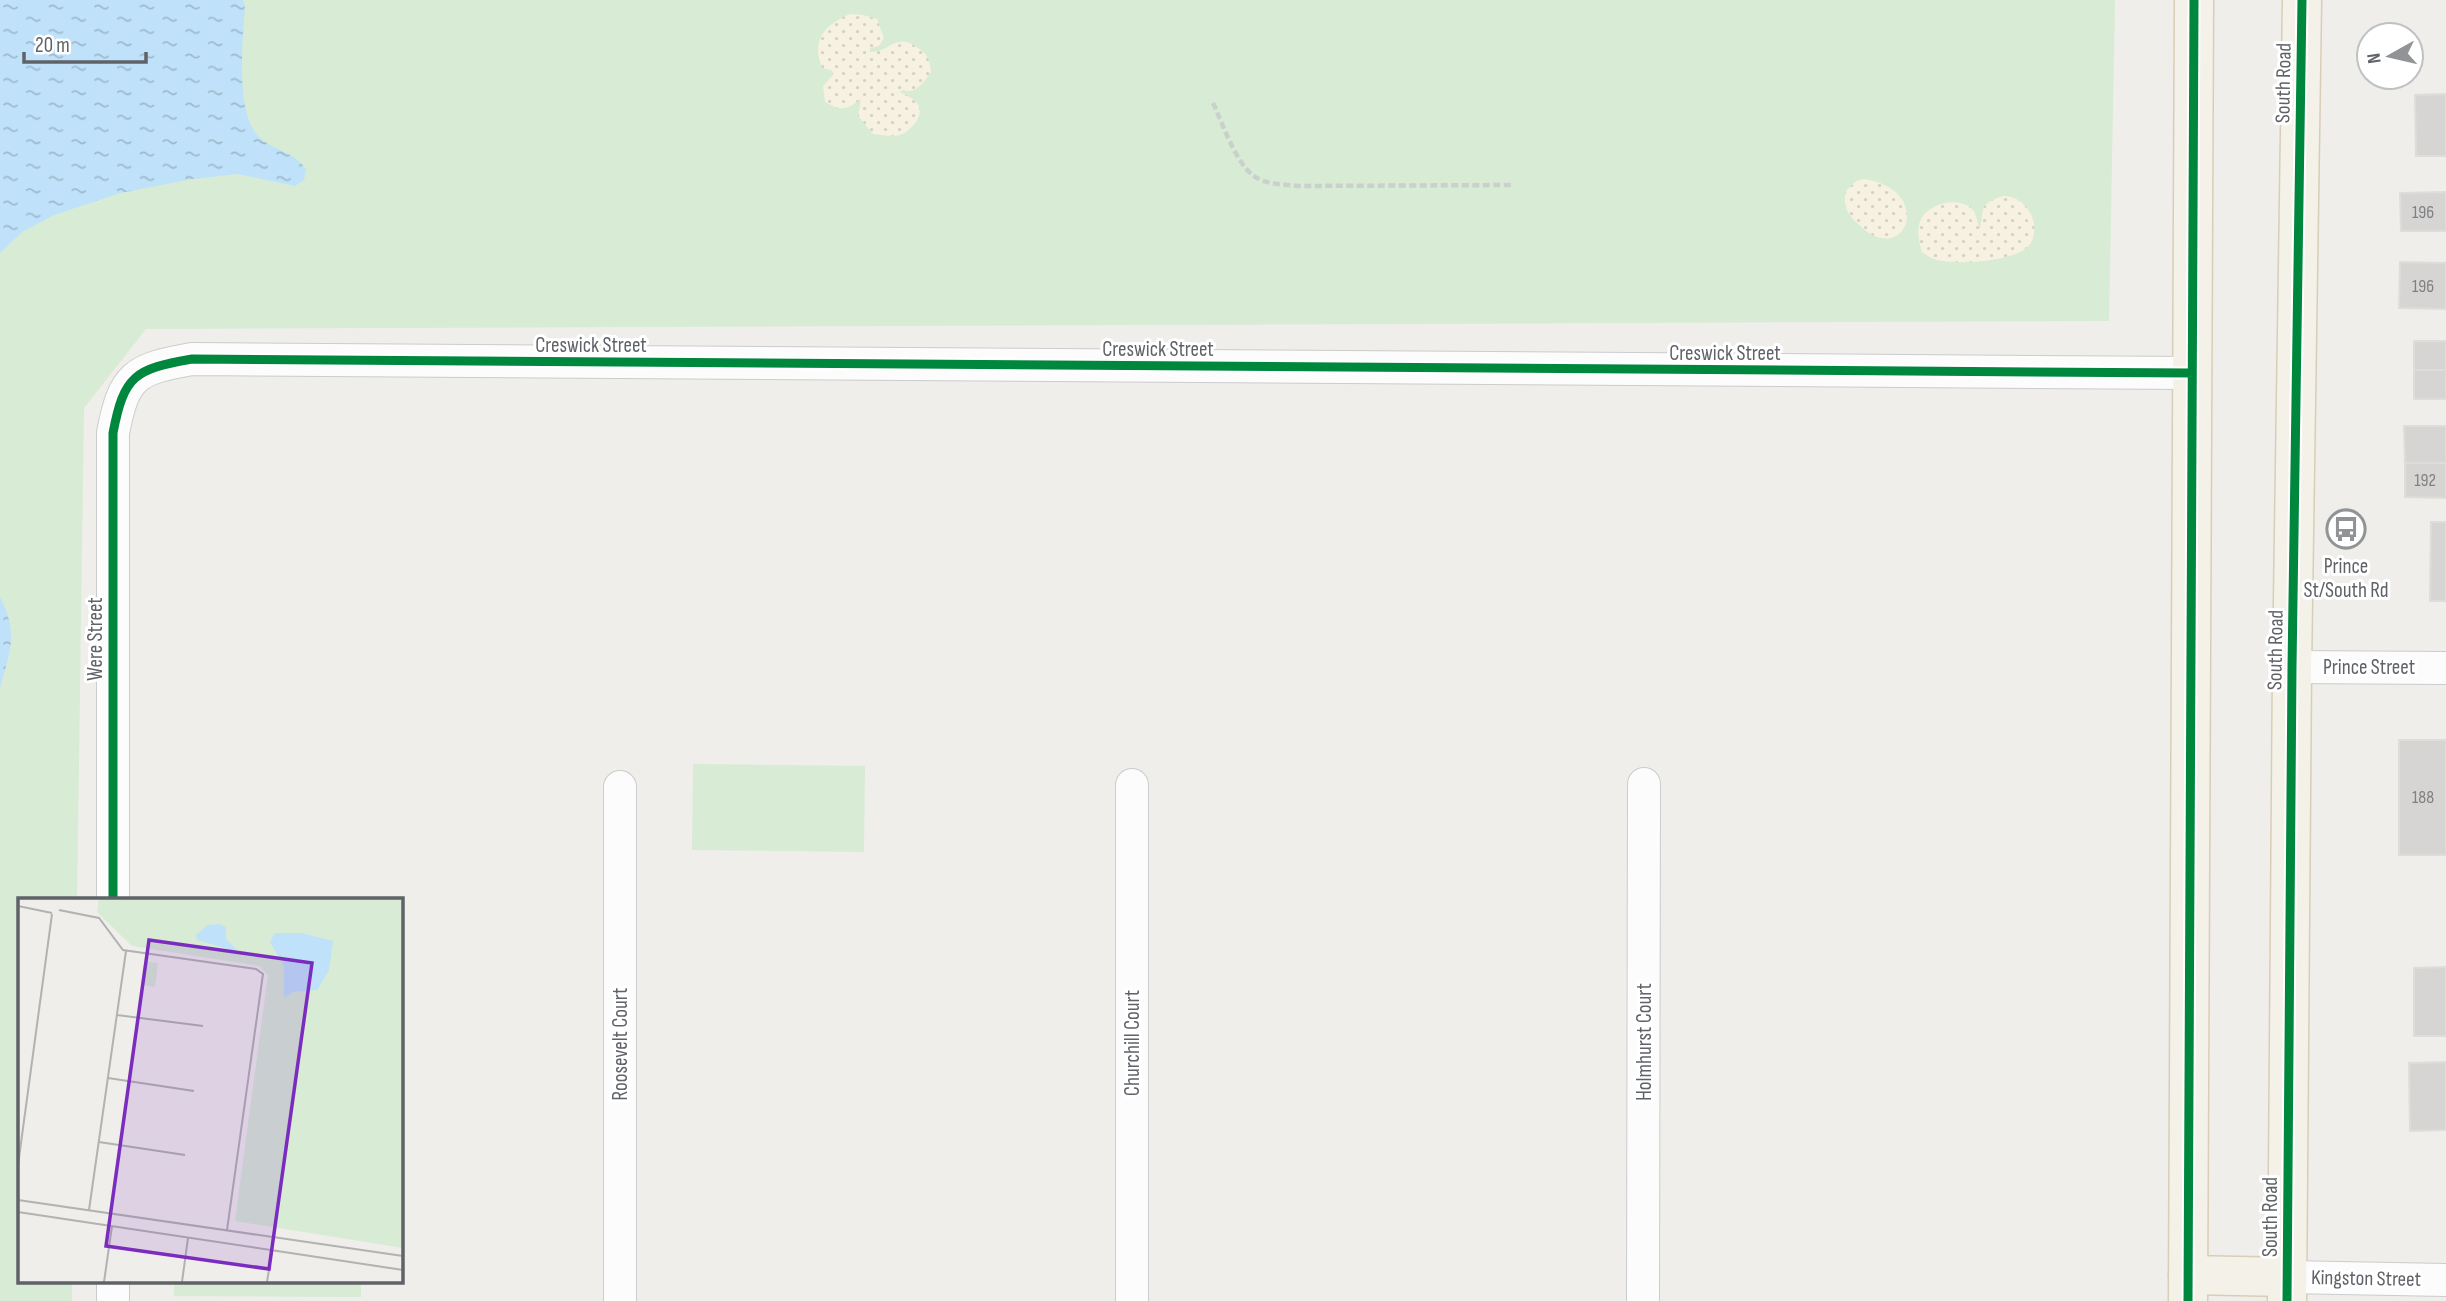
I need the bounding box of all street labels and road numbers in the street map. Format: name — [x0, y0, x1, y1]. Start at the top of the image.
street label: South Road — [2270, 43, 2297, 123]
street label: Creswick Street — [535, 333, 647, 358]
street label: Creswick Street — [1102, 337, 1214, 362]
street label: Creswick Street — [1669, 341, 1781, 366]
street label: Were Street — [83, 597, 108, 681]
street label: South Road — [2262, 610, 2289, 690]
street label: Prince Street — [2323, 655, 2415, 680]
street label: Holmhurst Court — [1632, 983, 1657, 1101]
street label: Roosevelt Court — [608, 988, 633, 1100]
street label: Churchill Court — [1120, 990, 1145, 1096]
street label: South Road — [2258, 1177, 2283, 1257]
street label: Kingston Street — [2311, 1265, 2421, 1292]

